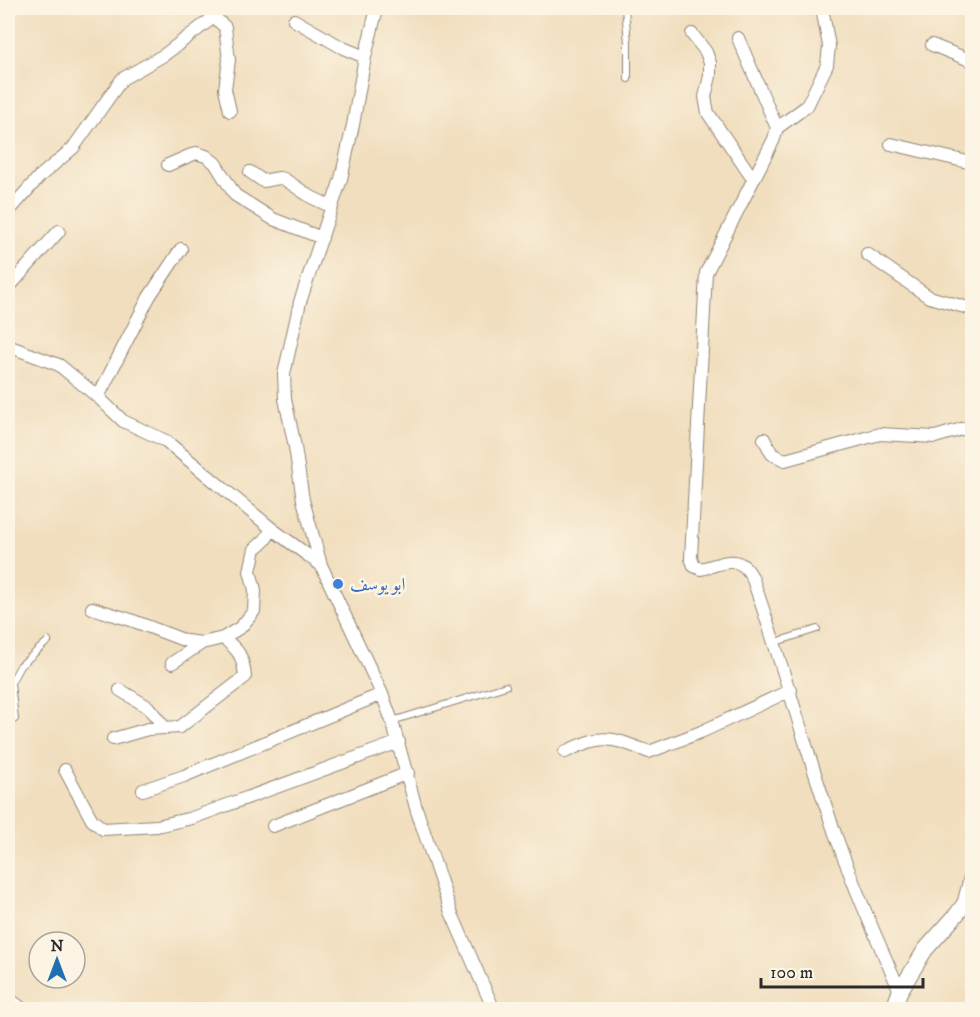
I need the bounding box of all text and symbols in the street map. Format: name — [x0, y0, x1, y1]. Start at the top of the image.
place label: ابو يوسف — [350, 574, 405, 596]
marker: ابو يوسف — [331, 577, 345, 591]
north arrow — [27, 930, 87, 990]
text: N — [50, 936, 64, 956]
scale bar — [761, 951, 923, 989]
text: 100 m — [770, 962, 813, 984]

